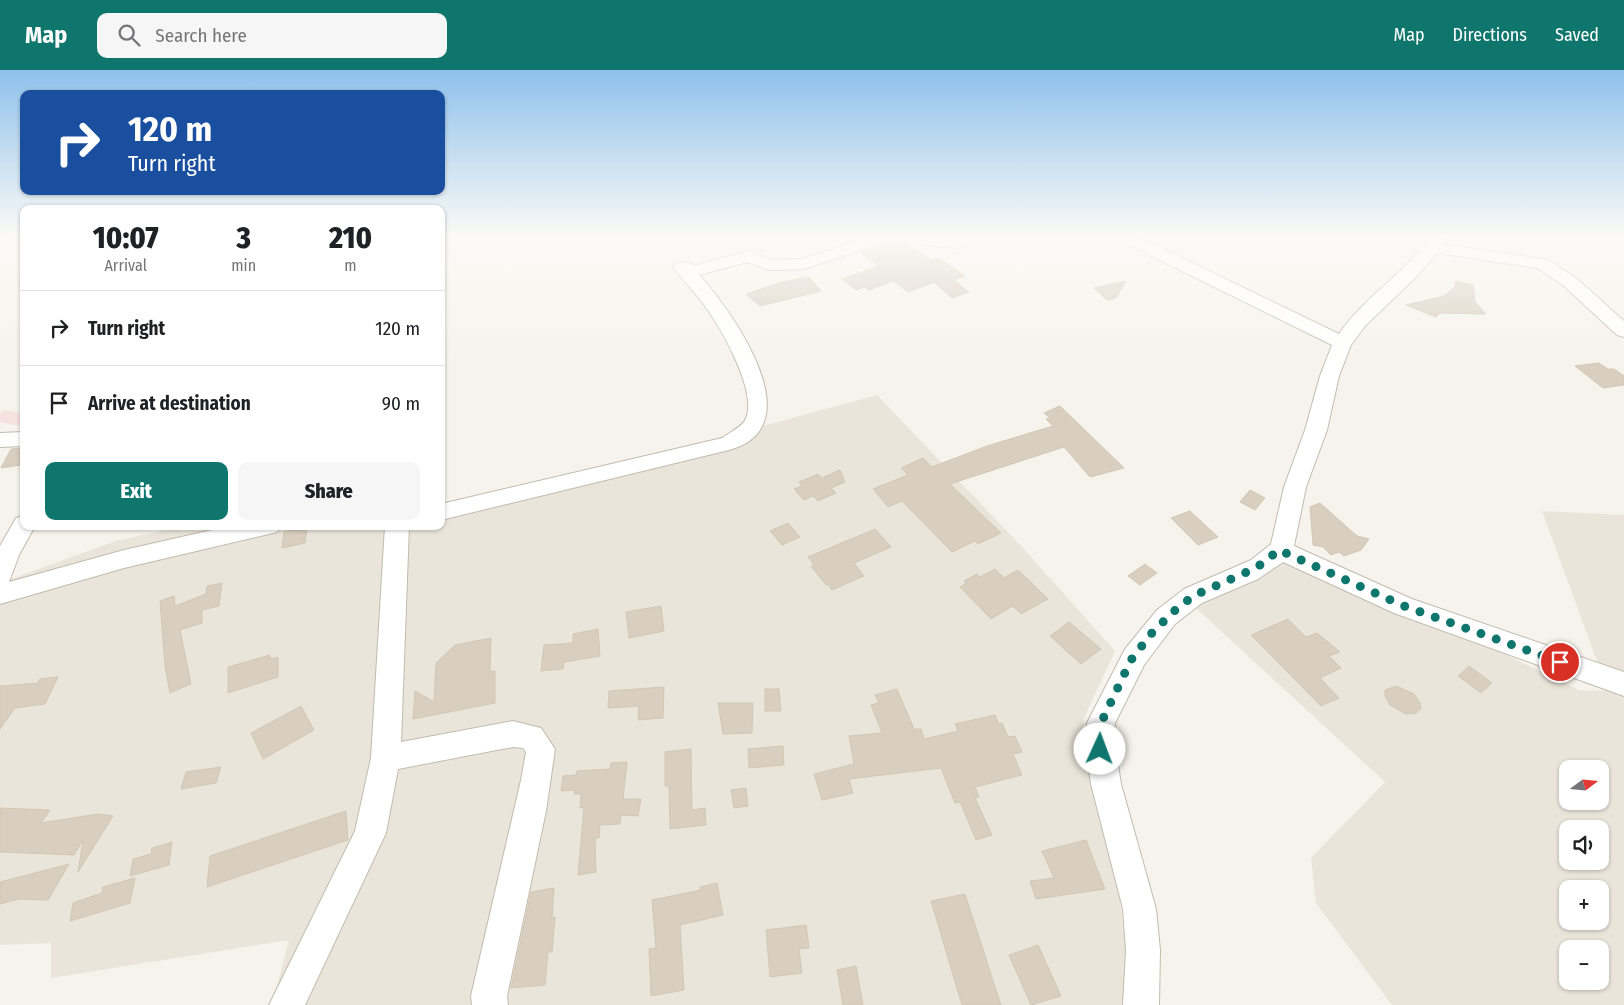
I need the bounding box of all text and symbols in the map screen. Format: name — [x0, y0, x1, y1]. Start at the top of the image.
search box — [97, 13, 447, 58]
text: Map — [25, 21, 67, 49]
icon: search — [115, 21, 143, 49]
text: Search here — [155, 24, 247, 47]
text: Map — [1393, 24, 1425, 46]
text: Directions — [1453, 24, 1527, 46]
text: Saved — [1555, 24, 1599, 46]
text: 120 m — [128, 108, 212, 150]
icon: right — [45, 110, 110, 175]
text: Turn right — [128, 150, 216, 177]
text: 10:07 — [93, 220, 158, 256]
text: 3 — [236, 220, 251, 256]
text: 210 — [329, 220, 372, 256]
text: Arrival — [104, 256, 147, 275]
text: min — [231, 256, 256, 275]
text: m — [344, 256, 357, 275]
icon: right — [45, 314, 73, 342]
text: Turn right — [88, 317, 165, 340]
text: 120 m — [375, 317, 420, 340]
icon: arrive — [45, 389, 73, 417]
text: Arrive at destination — [88, 392, 251, 415]
text: 90 m — [382, 392, 420, 415]
button: Exit — [45, 462, 228, 520]
button: Share — [238, 462, 420, 520]
pin — [1539, 641, 1581, 683]
icon: arrive — [1546, 648, 1574, 676]
position arrow — [1073, 722, 1125, 774]
north arrow — [1559, 760, 1609, 810]
map controls — [1559, 760, 1609, 990]
button: sound — [1559, 820, 1609, 870]
button: + — [1559, 880, 1609, 930]
button: − — [1559, 940, 1609, 990]

